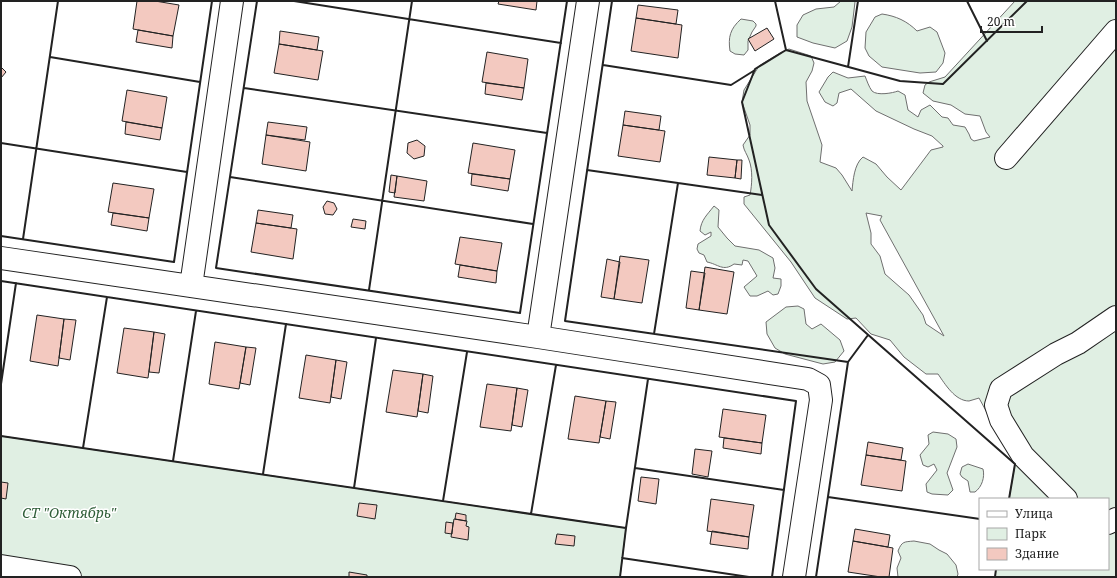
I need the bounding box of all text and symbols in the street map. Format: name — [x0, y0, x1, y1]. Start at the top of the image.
scale bar — [981, 8, 1042, 34]
text: 20 m — [987, 13, 1015, 30]
legend — [979, 498, 1109, 570]
park label: СТ "Октябрь" — [22, 503, 117, 522]
text: Улица — [1015, 505, 1053, 522]
text: Парк — [1015, 525, 1047, 542]
text: Здание — [1015, 545, 1059, 562]

